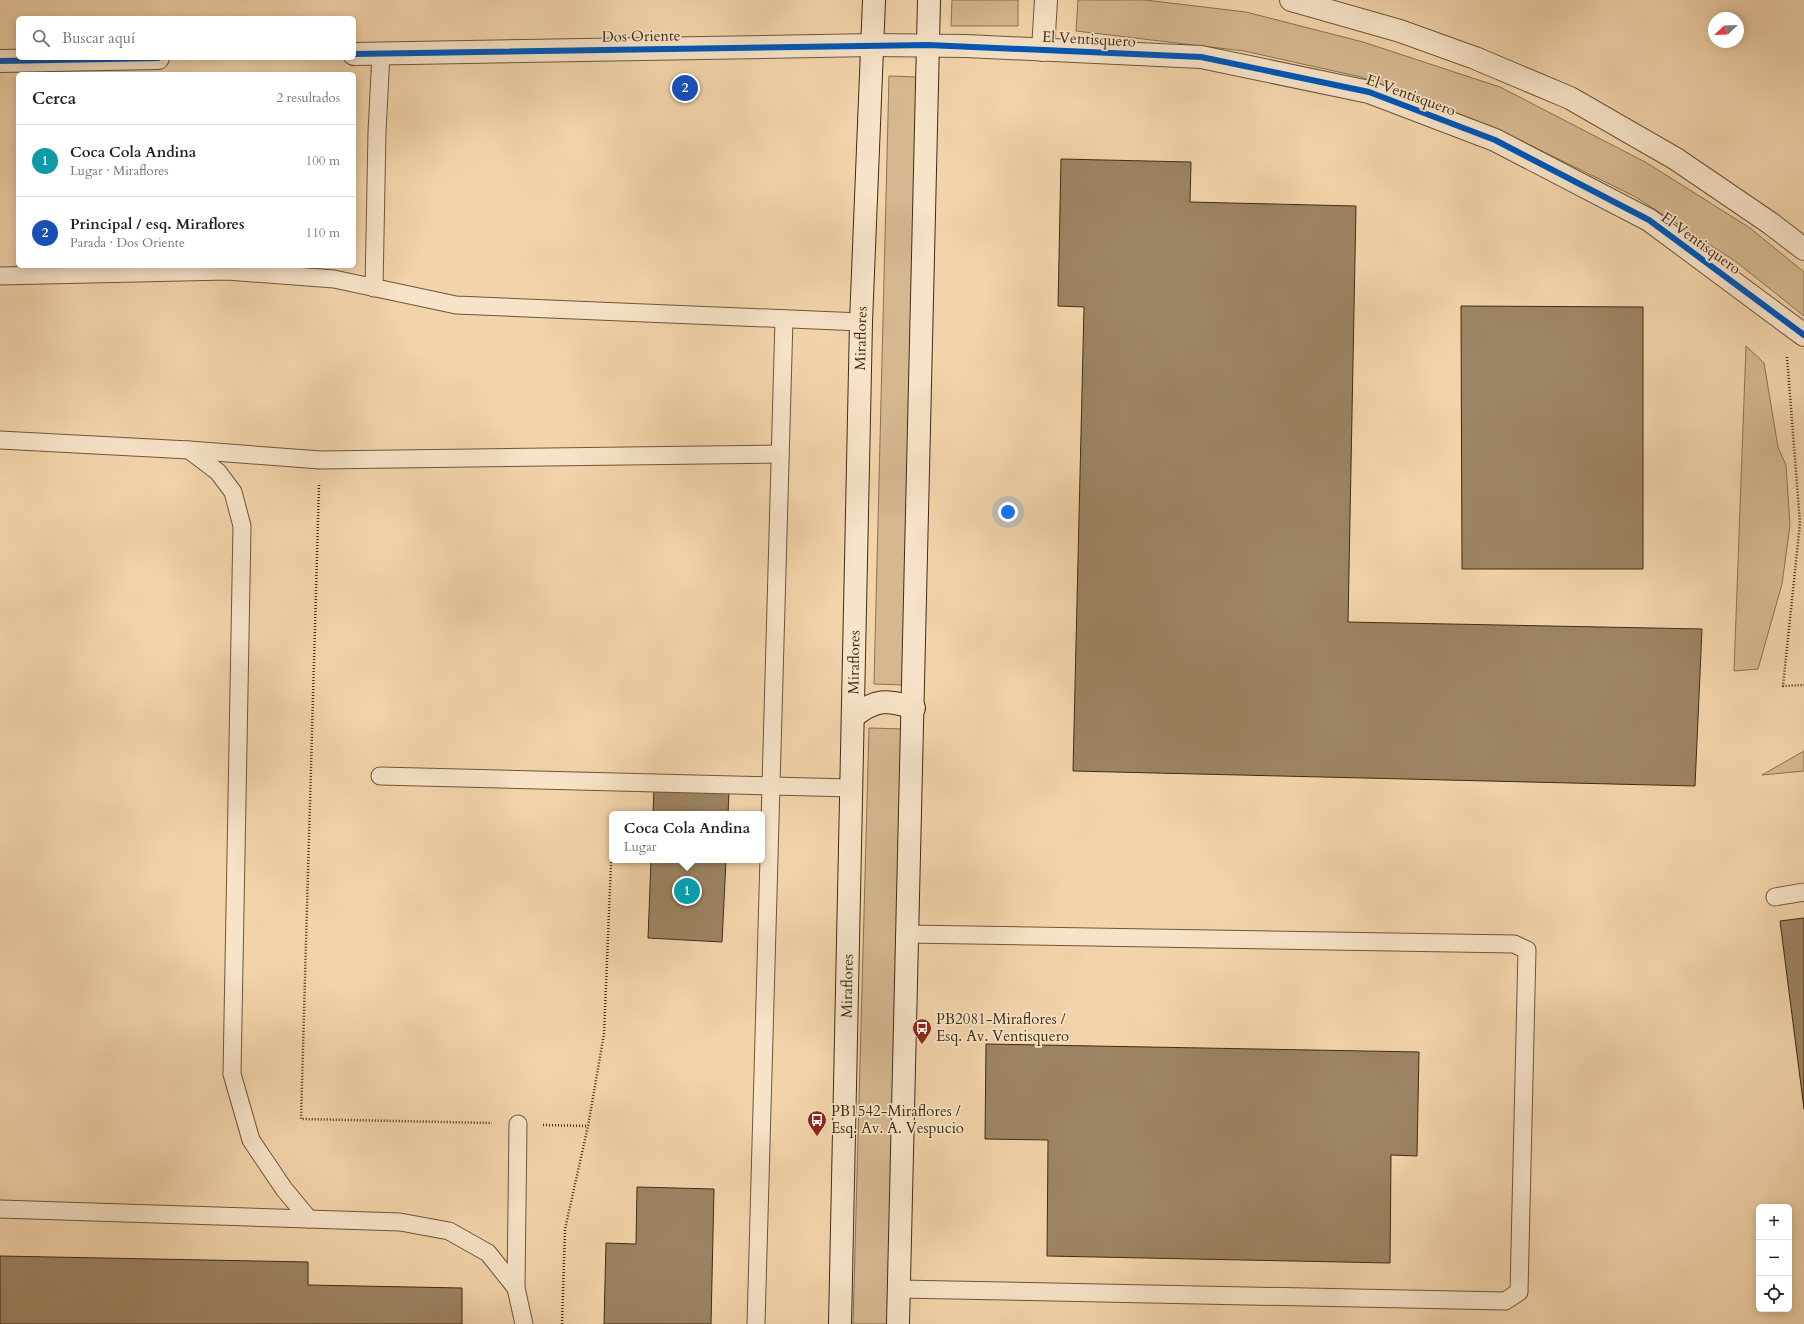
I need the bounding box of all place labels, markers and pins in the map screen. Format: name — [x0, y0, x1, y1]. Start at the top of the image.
pin: 2 — [672, 73, 698, 103]
pin: 1 — [674, 876, 700, 906]
place label: PB2081-Miraflores / Esq. Av. Ventisquero — [936, 1009, 1069, 1046]
bus stop icon: PB2081-Miraflores / Esq. Av. Ventisquero — [911, 1017, 933, 1045]
place label: PB1542-Miraflores / Esq. Av. A. Vespucio — [831, 1101, 964, 1138]
bus stop icon: PB1542-Miraflores / Esq. Av. A. Vespucio — [806, 1109, 828, 1137]

